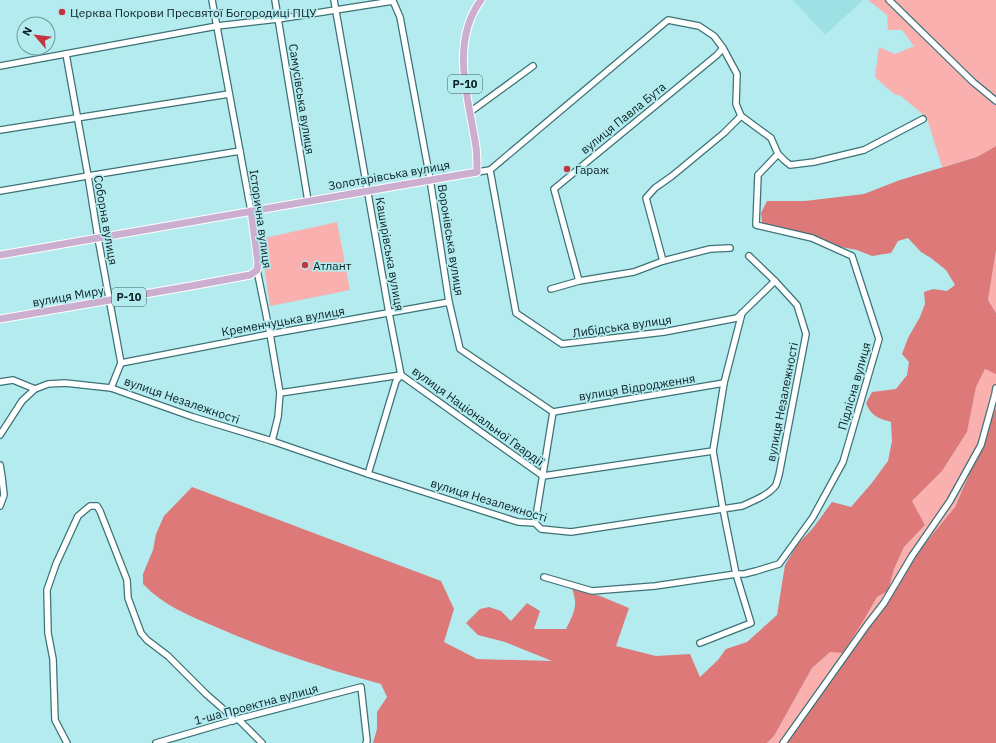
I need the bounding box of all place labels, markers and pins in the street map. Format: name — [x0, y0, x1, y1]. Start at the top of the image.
place label: Церква Покрови Пресвятої Богородиці ПЦУ — [70, 5, 316, 20]
marker: Церква Покрови Пресвятої Богородиці ПЦУ — [57, 7, 67, 17]
place label: Гараж — [575, 162, 609, 177]
marker: Гараж — [562, 164, 572, 174]
place label: Атлант — [313, 258, 352, 273]
marker: Атлант — [300, 260, 310, 270]

